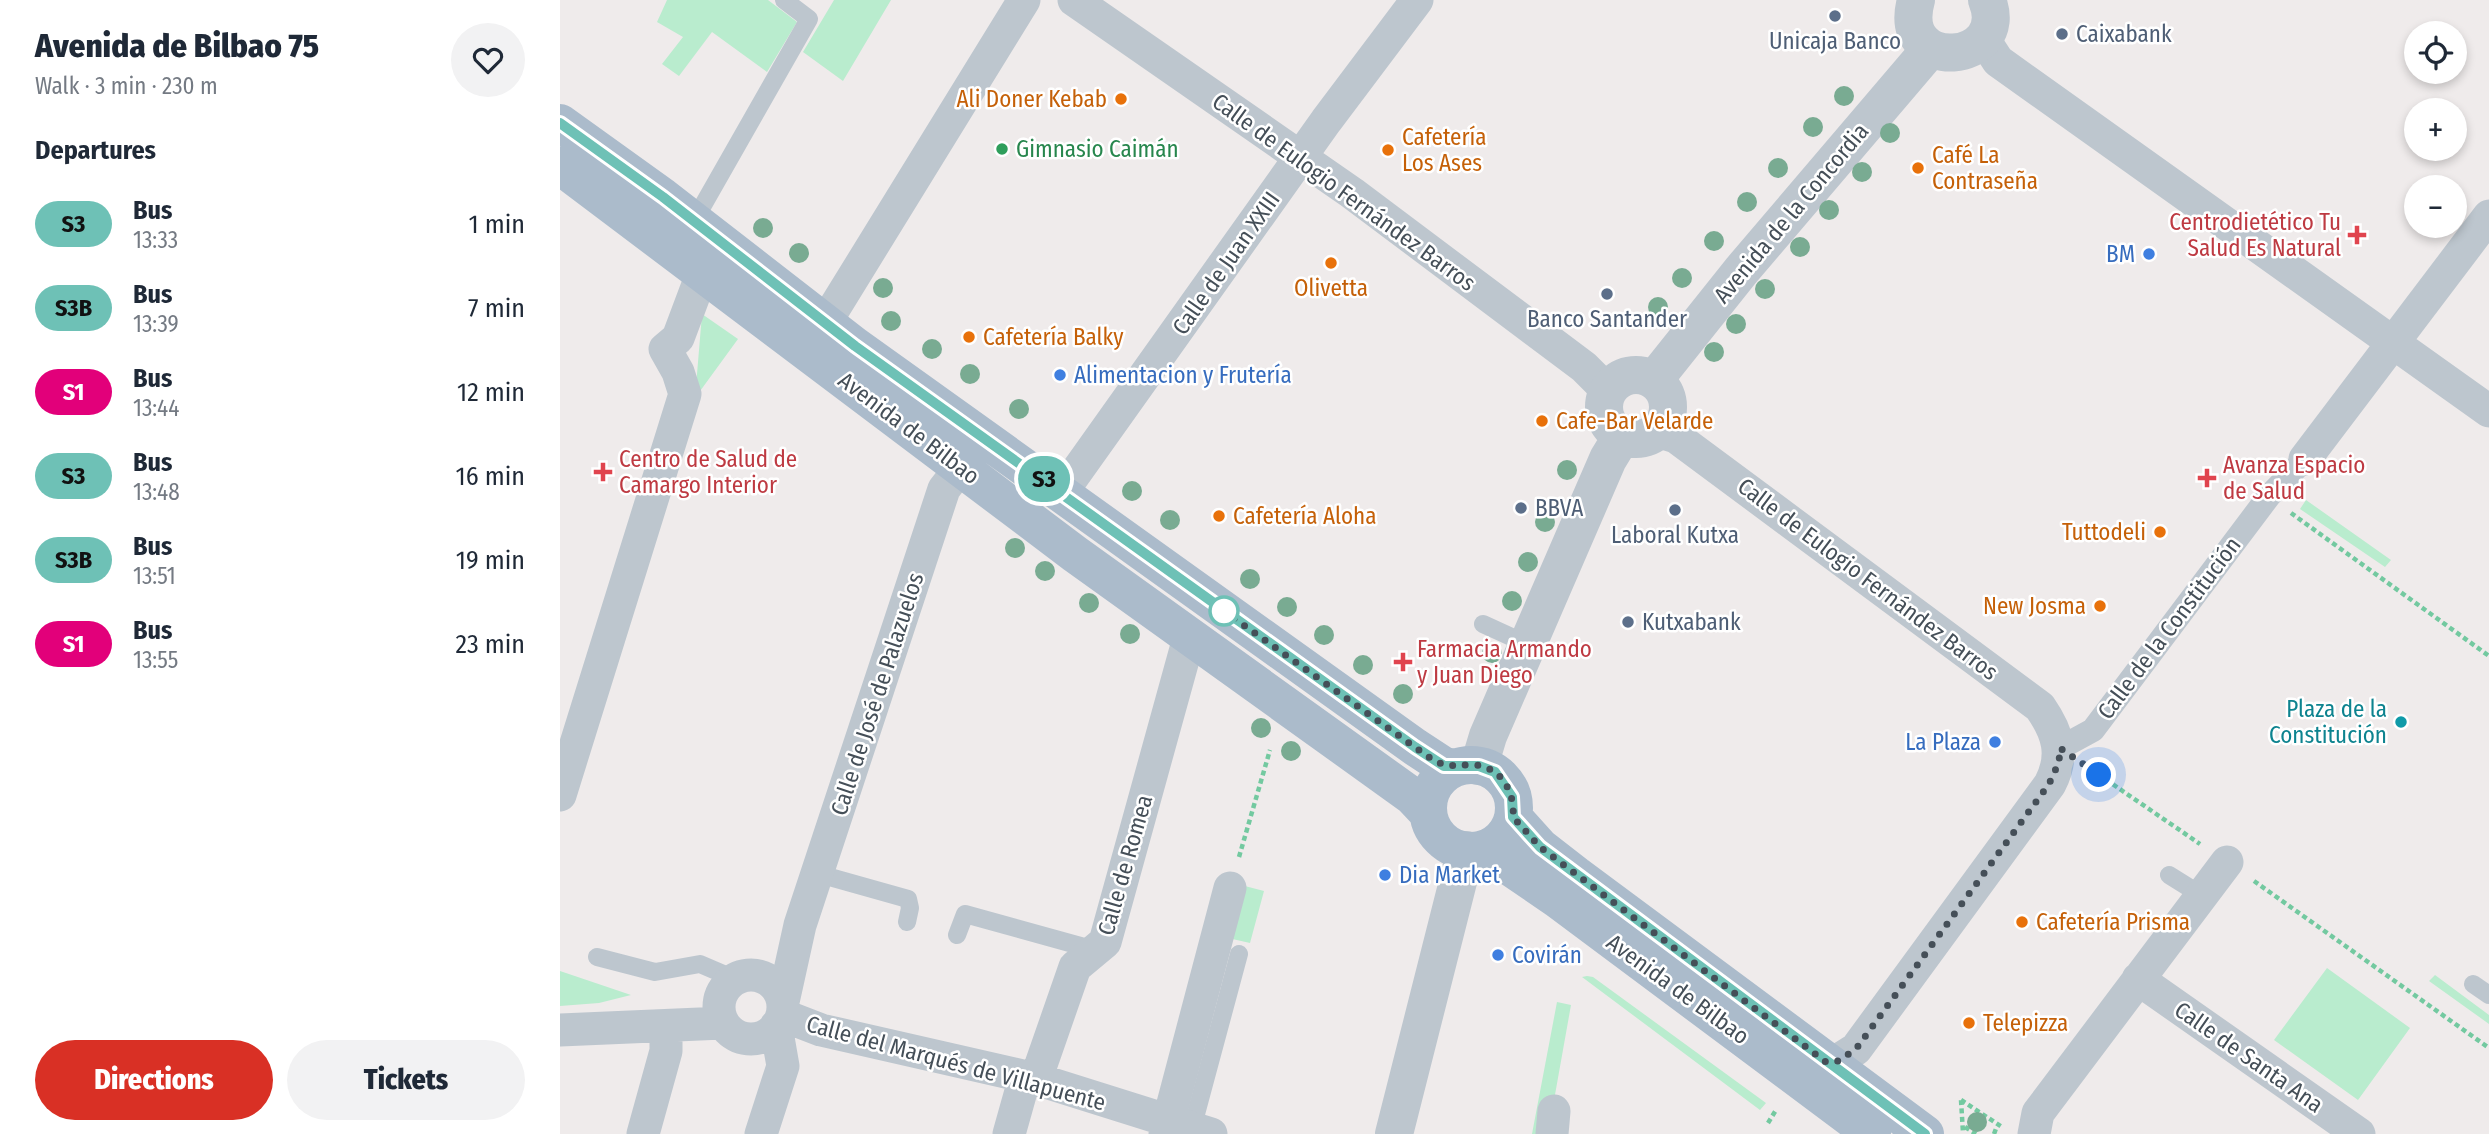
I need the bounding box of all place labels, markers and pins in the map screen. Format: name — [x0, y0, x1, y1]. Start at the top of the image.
marker: Unicaja Banco — [1827, 8, 1843, 24]
place label: Caixabank — [2076, 20, 2172, 48]
marker: Caixabank — [2054, 26, 2070, 42]
place label: Unicaja Banco — [1769, 27, 1901, 55]
place label: Ali Doner Kebab — [957, 85, 1107, 113]
marker: Ali Doner Kebab — [1113, 91, 1129, 107]
place label: Cafetería Los Ases — [1402, 123, 1487, 177]
place label: Gimnasio Caimán — [1016, 135, 1179, 163]
marker: Gimnasio Caimán — [994, 141, 1010, 157]
place label: Café La Contraseña — [1932, 141, 2038, 195]
marker: Cafetería Los Ases — [1380, 142, 1396, 158]
marker: Café La Contraseña — [1910, 160, 1926, 176]
place label: Centrodietético Tu Salud Es Natural — [2169, 208, 2341, 262]
marker: Centrodietético Tu Salud Es Natural — [2347, 225, 2367, 245]
place label: BM — [2106, 240, 2135, 268]
marker: BM — [2141, 246, 2157, 262]
marker: Olivetta — [1323, 255, 1339, 271]
place label: Olivetta — [1294, 274, 1368, 302]
marker: Banco Santander — [1599, 286, 1615, 302]
place label: Banco Santander — [1527, 305, 1687, 333]
place label: Cafetería Balky — [983, 323, 1124, 351]
marker: Cafetería Balky — [961, 329, 977, 345]
place label: Alimentacion y Frutería — [1074, 361, 1292, 389]
marker: Alimentacion y Frutería — [1052, 367, 1068, 383]
place label: Cafe-Bar Velarde — [1556, 407, 1713, 435]
marker: Cafe-Bar Velarde — [1534, 413, 1550, 429]
place label: Centro de Salud de Camargo Interior — [619, 445, 797, 499]
place label: Avanza Espacio de Salud — [2223, 451, 2365, 505]
marker: Centro de Salud de Camargo Interior — [593, 462, 613, 482]
marker: Avanza Espacio de Salud — [2197, 468, 2217, 488]
place label: BBVA — [1535, 494, 1583, 522]
marker: BBVA — [1513, 500, 1529, 516]
place label: Cafetería Aloha — [1233, 502, 1376, 530]
marker: Laboral Kutxa — [1667, 502, 1683, 518]
marker: Cafetería Aloha — [1211, 508, 1227, 524]
place label: Tuttodeli — [2062, 518, 2146, 546]
place label: Laboral Kutxa — [1611, 521, 1739, 549]
marker: Tuttodeli — [2152, 524, 2168, 540]
place label: New Josma — [1983, 592, 2086, 620]
unlabelled marker — [1209, 596, 1239, 626]
marker: New Josma — [2092, 598, 2108, 614]
place label: Kutxabank — [1642, 608, 1741, 636]
marker: Kutxabank — [1620, 614, 1636, 630]
place label: Farmacia Armando y Juan Diego — [1417, 635, 1592, 689]
marker: Farmacia Armando y Juan Diego — [1395, 654, 1411, 670]
place label: Plaza de la Constitución — [2269, 695, 2387, 749]
marker: Plaza de la Constitución — [2393, 714, 2409, 730]
place label: La Plaza — [1905, 728, 1981, 756]
marker: La Plaza — [1987, 734, 2003, 750]
place label: Dia Market — [1399, 861, 1500, 889]
marker: Dia Market — [1377, 867, 1393, 883]
place label: Cafetería Prisma — [2036, 908, 2190, 936]
marker: Cafetería Prisma — [2014, 914, 2030, 930]
place label: Covirán — [1512, 941, 1582, 969]
marker: Covirán — [1490, 947, 1506, 963]
place label: Telepizza — [1983, 1009, 2068, 1037]
marker: Telepizza — [1961, 1015, 1977, 1031]

